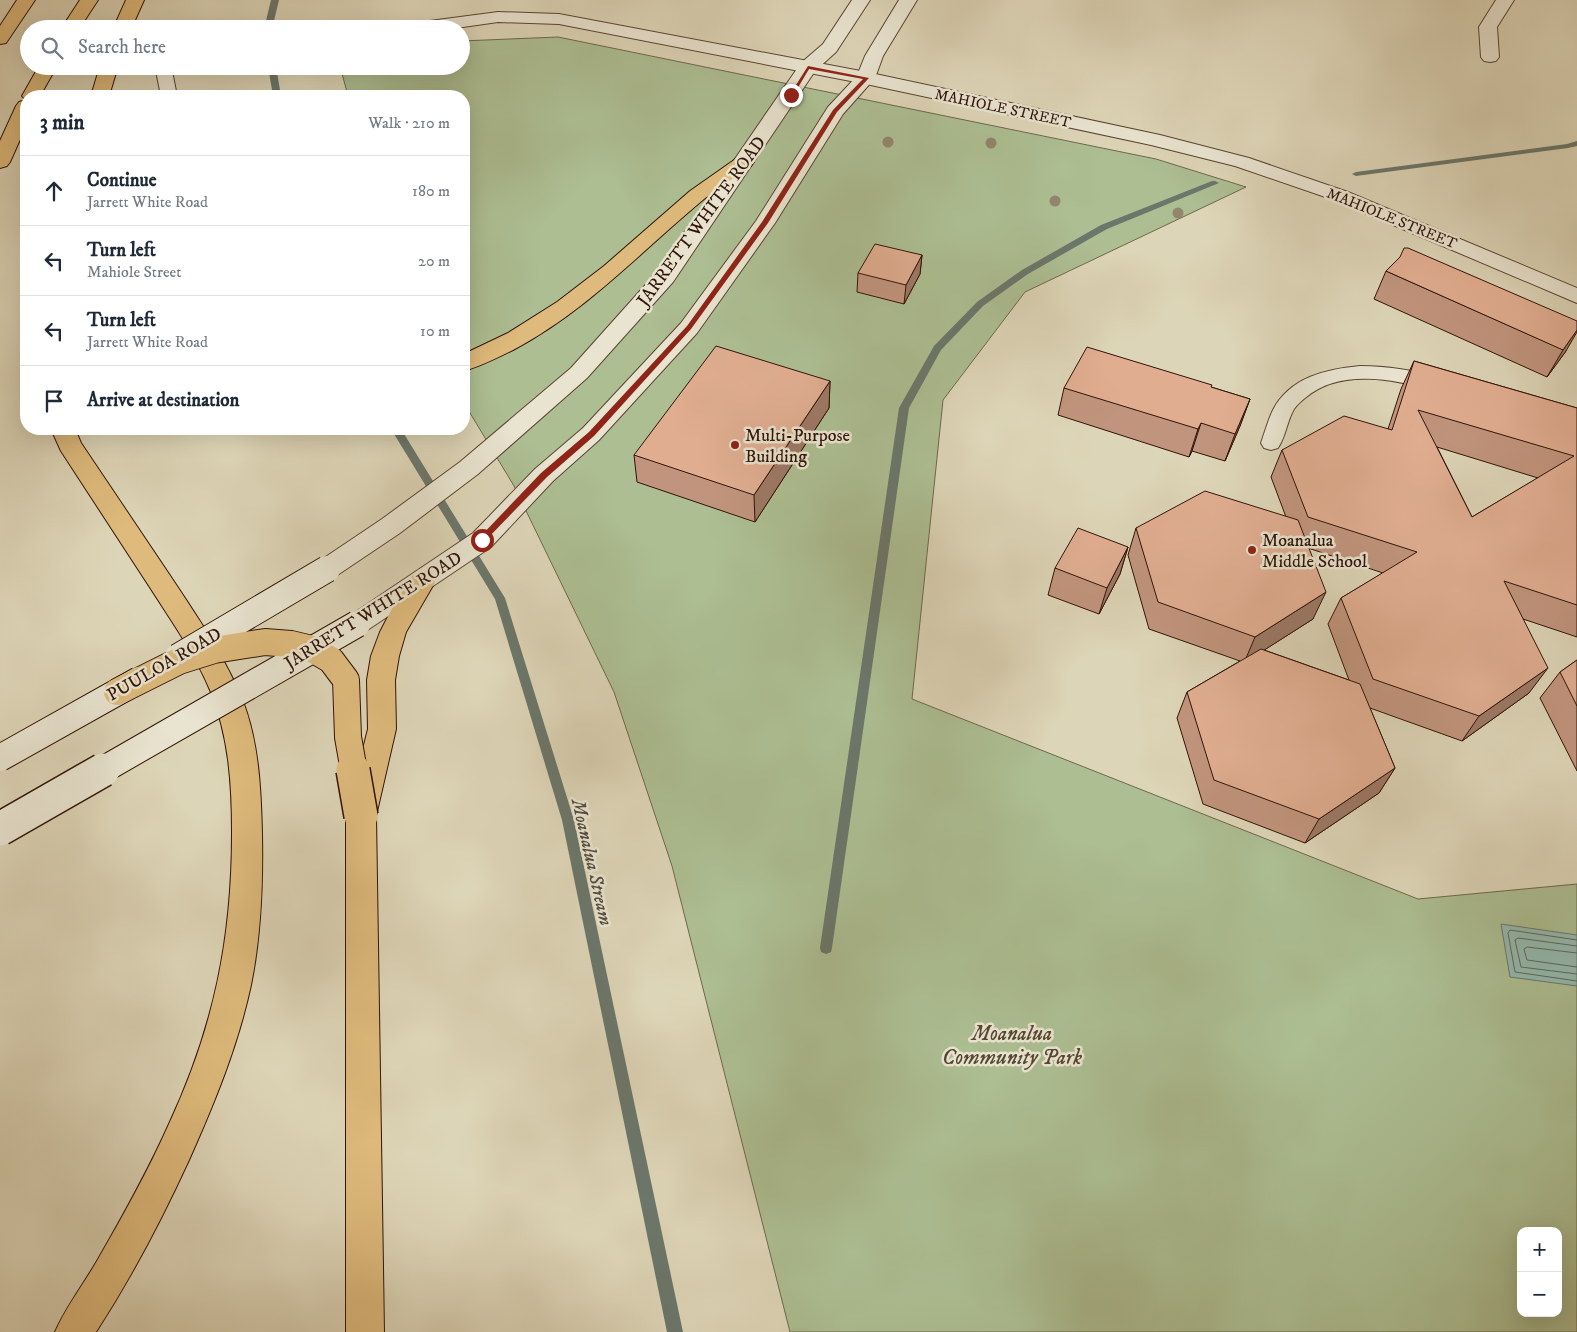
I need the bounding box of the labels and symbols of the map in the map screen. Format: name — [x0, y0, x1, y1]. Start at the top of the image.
route end — [780, 84, 803, 107]
street label: MAHIOLE STREET — [933, 85, 1073, 132]
street label: JARRETT WHITE ROAD — [631, 132, 771, 313]
street label: MAHIOLE STREET — [1324, 184, 1460, 254]
place label: Multi-Purpose Building — [745, 425, 850, 468]
marker: Multi-Purpose Building — [729, 439, 741, 451]
route start — [471, 529, 494, 552]
place label: Moanalua Middle School — [1262, 530, 1368, 573]
marker: Moanalua Middle School — [1246, 544, 1258, 556]
street label: JARRETT WHITE ROAD — [279, 547, 466, 676]
street label: PUULOA ROAD — [103, 623, 226, 707]
water label: Moanalua Stream — [565, 795, 617, 928]
park label: Moanalua Community Park — [942, 1021, 1082, 1071]

